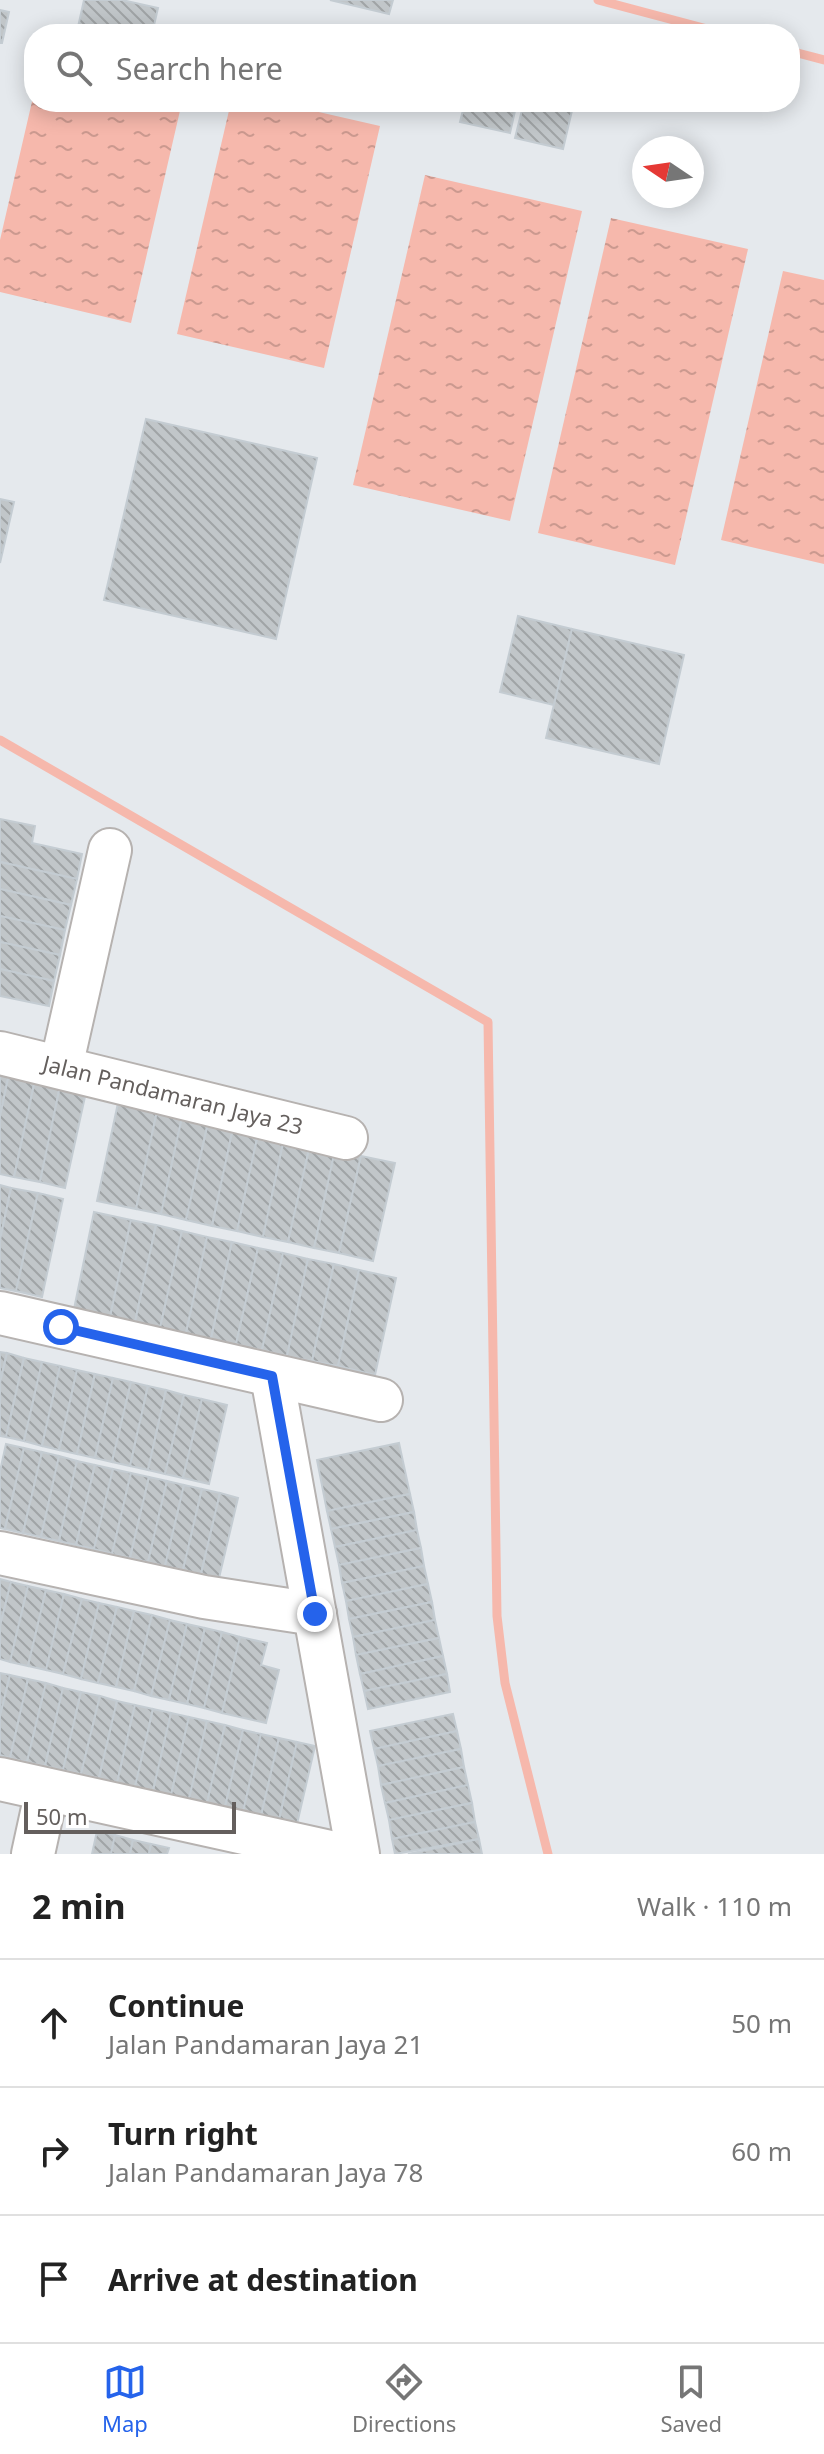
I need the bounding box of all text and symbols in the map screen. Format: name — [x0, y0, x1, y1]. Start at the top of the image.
search box — [24, 24, 800, 112]
icon: search — [52, 46, 96, 90]
text: Search here — [116, 48, 283, 89]
north arrow — [632, 136, 704, 208]
street label: Jalan Pandamaran Jaya 23 — [38, 1047, 306, 1141]
route start — [43, 1309, 79, 1345]
route end — [297, 1596, 333, 1632]
scale bar — [24, 1798, 236, 1834]
text: 50 m — [36, 1801, 87, 1831]
text: 2 min — [32, 1883, 126, 1929]
text: Walk · 110 m — [637, 1888, 792, 1924]
text: Continue — [108, 1985, 244, 2026]
icon: ahead — [32, 2001, 76, 2045]
text: 50 m — [731, 2005, 792, 2041]
text: Jalan Pandamaran Jaya 21 — [108, 2026, 423, 2062]
text: Turn right — [108, 2113, 258, 2154]
icon: right — [32, 2129, 76, 2173]
text: 60 m — [731, 2133, 792, 2169]
text: Jalan Pandamaran Jaya 78 — [108, 2154, 423, 2190]
icon: arrive — [32, 2257, 76, 2301]
text: Arrive at destination — [108, 2259, 418, 2300]
tab: Map — [102, 2360, 148, 2438]
tab: Directions — [352, 2360, 456, 2438]
tab: Saved — [660, 2360, 722, 2438]

